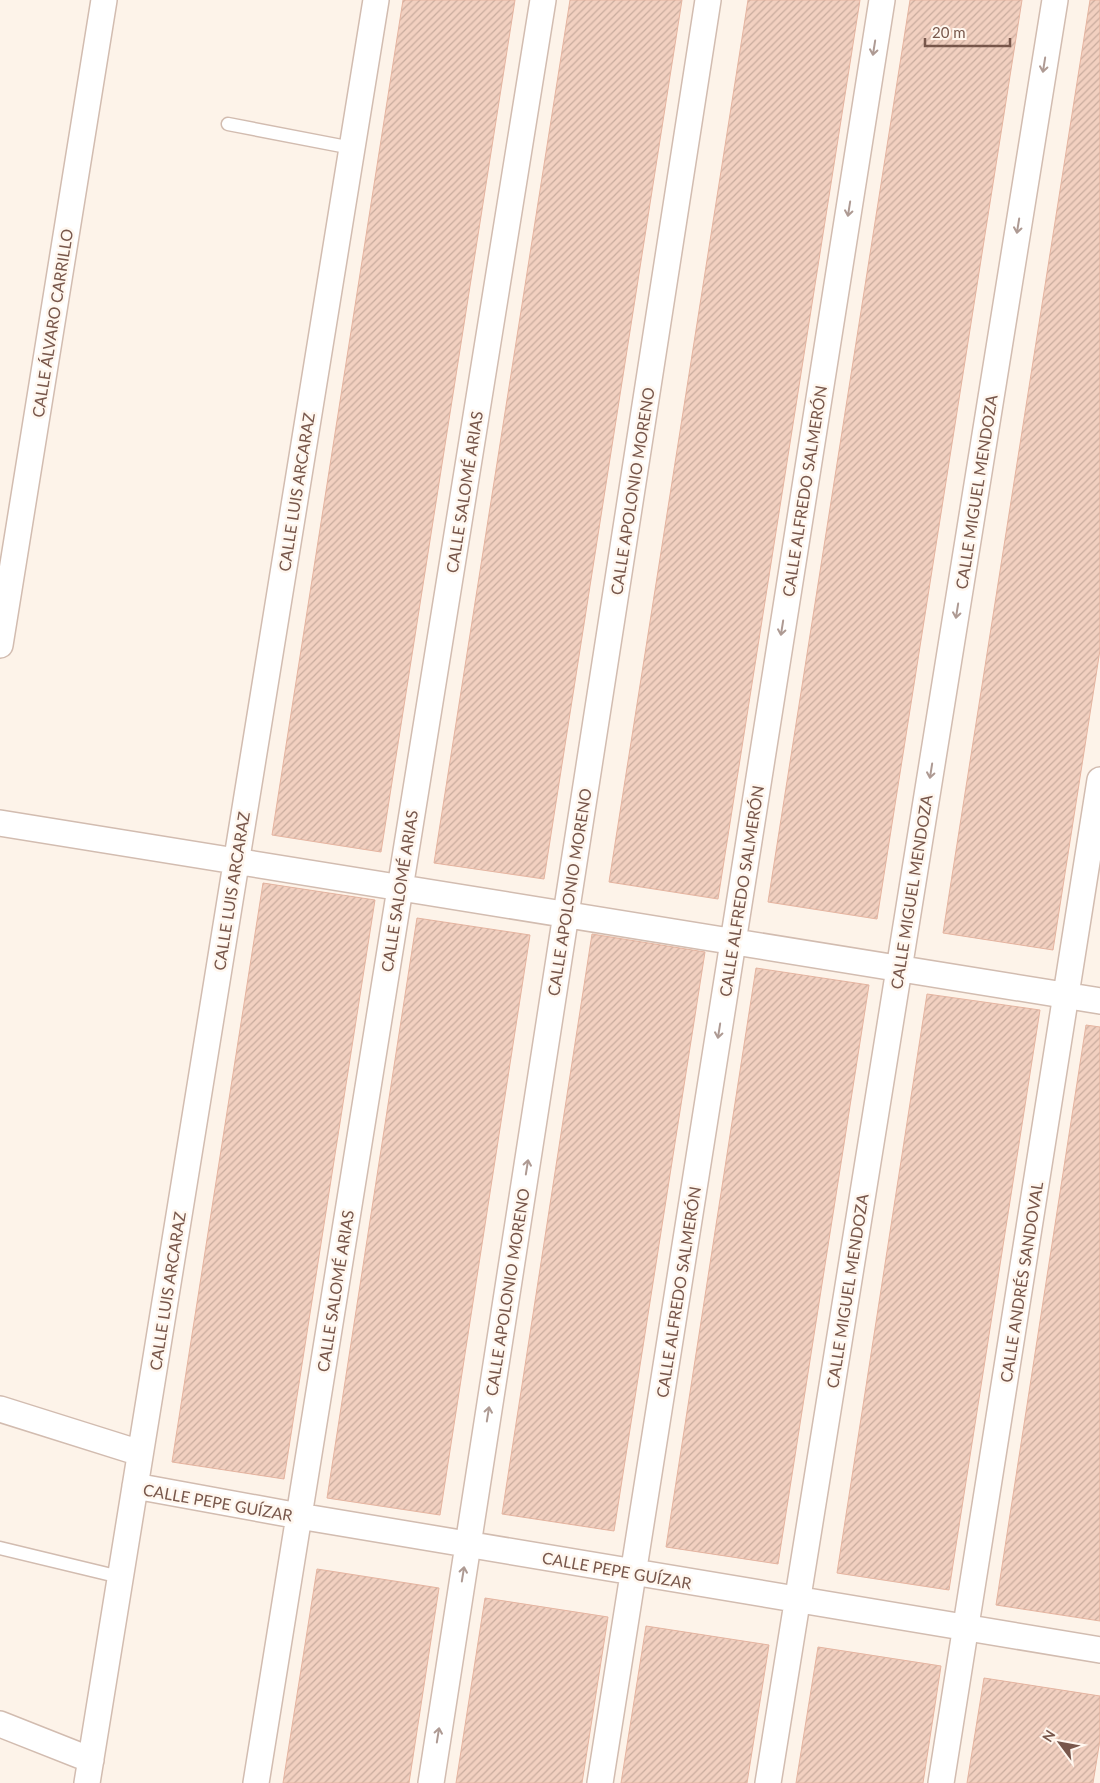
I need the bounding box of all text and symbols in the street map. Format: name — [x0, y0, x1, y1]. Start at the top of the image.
scale bar — [925, 15, 1010, 47]
text: 20 m — [932, 23, 966, 41]
one-way arrow — [869, 40, 879, 56]
one-way arrow — [1039, 57, 1049, 73]
one-way arrow — [843, 200, 853, 216]
one-way arrow — [1013, 217, 1023, 233]
street label: CALLE ÁLVARO CARRILLO — [28, 227, 76, 419]
street label: CALLE ALFREDO SALMERÓN — [778, 384, 830, 598]
street label: CALLE APOLONIO MORENO — [606, 386, 658, 596]
street label: CALLE MIGUEL MENDOZA — [951, 393, 1001, 591]
street label: CALLE SALOMÉ ARIAS — [442, 410, 486, 574]
street label: CALLE LUIS ARCARAZ — [274, 411, 318, 573]
one-way arrow — [951, 603, 961, 619]
one-way arrow — [777, 620, 787, 636]
one-way arrow — [925, 763, 935, 779]
street label: CALLE ALFREDO SALMERÓN — [715, 784, 767, 998]
street label: CALLE APOLONIO MORENO — [543, 787, 595, 997]
street label: CALLE MIGUEL MENDOZA — [886, 793, 936, 991]
street label: CALLE SALOMÉ ARIAS — [377, 809, 421, 973]
street label: CALLE LUIS ARCARAZ — [209, 810, 253, 972]
one-way arrow — [713, 1023, 723, 1039]
one-way arrow — [522, 1159, 532, 1175]
street label: CALLE ANDRÉS SANDOVAL — [996, 1180, 1046, 1384]
street label: CALLE ALFREDO SALMERÓN — [652, 1185, 704, 1399]
street label: CALLE APOLONIO MORENO — [481, 1187, 533, 1397]
street label: CALLE MIGUEL MENDOZA — [822, 1192, 872, 1390]
street label: CALLE SALOMÉ ARIAS — [313, 1209, 357, 1373]
street label: CALLE LUIS ARCARAZ — [145, 1210, 189, 1372]
one-way arrow — [484, 1406, 494, 1422]
street label: CALLE PEPE GUÍZAR — [142, 1479, 294, 1525]
street label: CALLE PEPE GUÍZAR — [541, 1547, 693, 1593]
one-way arrow — [459, 1567, 469, 1583]
north arrow — [1035, 1718, 1085, 1768]
one-way arrow — [434, 1727, 444, 1743]
text: N — [1038, 1727, 1059, 1745]

